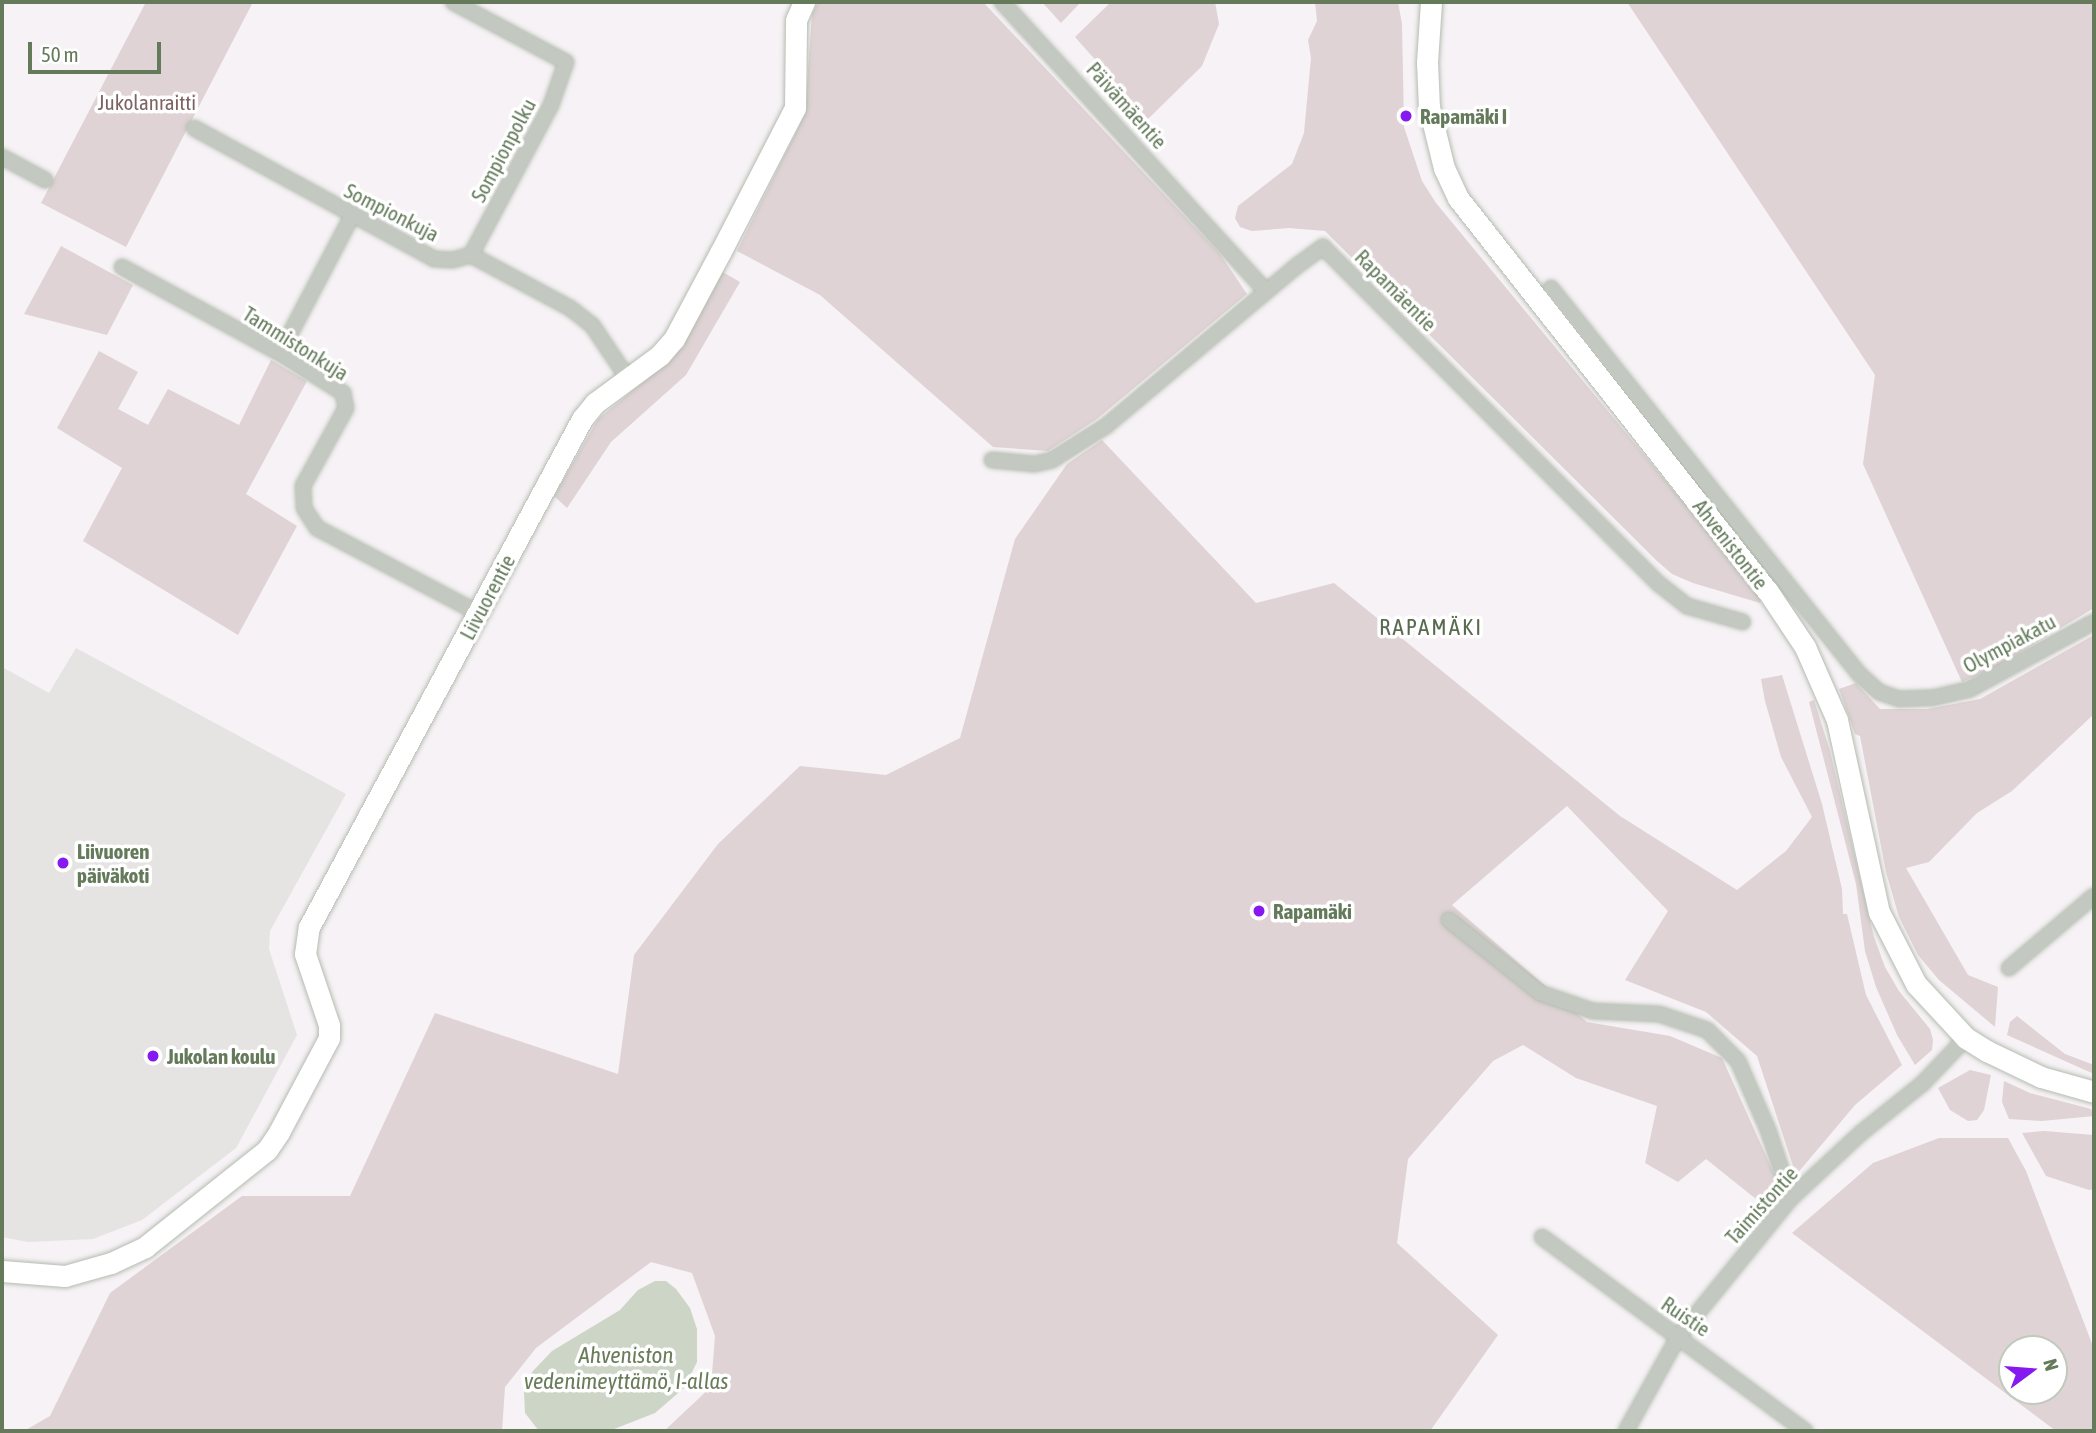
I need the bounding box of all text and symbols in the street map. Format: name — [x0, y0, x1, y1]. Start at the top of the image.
scale bar — [32, 28, 164, 72]
text: 50 m — [41, 42, 79, 66]
street label: Päivämäentie — [1082, 57, 1172, 153]
park label: Jukolanraitti — [98, 89, 196, 115]
street label: Sompionpolku — [465, 94, 541, 206]
place label: Rapamäki I — [1420, 103, 1507, 129]
marker: Rapamäki I — [1398, 108, 1414, 124]
street label: Sompionkuja — [341, 177, 443, 247]
street label: Rapamäentie — [1350, 244, 1442, 336]
street label: Tammistonkuja — [238, 301, 354, 385]
street label: Ahvenistontie — [1688, 494, 1774, 594]
street label: Liivuorentie — [454, 550, 520, 644]
street label: Olympiakatu — [1958, 608, 2060, 678]
district label: RAPAMÄKI — [1380, 613, 1482, 641]
place label: Liivuoren päiväkoti — [77, 838, 149, 888]
marker: Liivuoren päiväkoti — [55, 855, 71, 871]
place label: Rapamäki — [1273, 898, 1352, 924]
marker: Rapamäki — [1251, 903, 1267, 919]
place label: Jukolan koulu — [167, 1043, 275, 1069]
marker: Jukolan koulu — [145, 1048, 161, 1064]
street label: Taimistontie — [1720, 1161, 1802, 1249]
street label: Ruistie — [1657, 1291, 1715, 1341]
north arrow — [1998, 1335, 2068, 1405]
water label: Ahveniston vedenimeyttämö, I-allas — [524, 1341, 728, 1395]
text: N — [2039, 1356, 2063, 1373]

